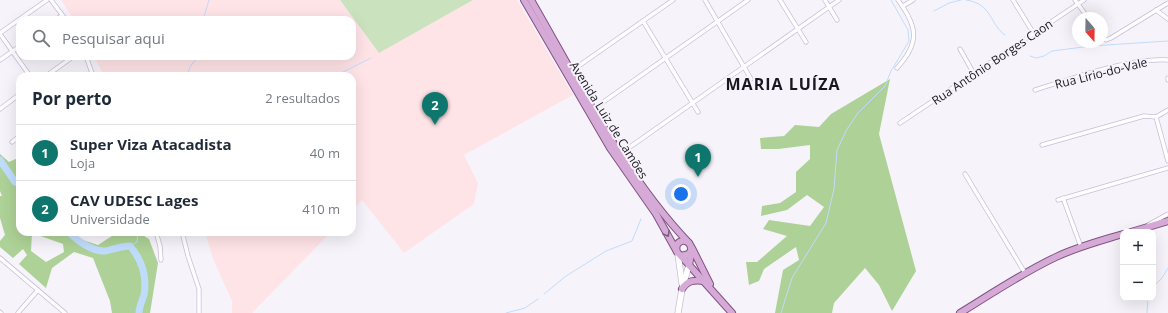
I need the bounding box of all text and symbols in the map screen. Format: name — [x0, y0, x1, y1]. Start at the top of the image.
north arrow — [1072, 12, 1108, 48]
street label: Rua Antônio Borges Caon — [928, 15, 1056, 109]
search box — [16, 16, 356, 60]
icon: search — [30, 27, 52, 49]
text: Pesquisar aqui — [62, 28, 165, 48]
street label: Rua Lírio-do-Vale — [1053, 53, 1149, 93]
street label: Avenida Luiz de Camões — [566, 58, 652, 182]
district label: MARIA LUÍZA — [726, 73, 840, 95]
text: Por perto — [32, 87, 112, 110]
text: 2 resultados — [265, 89, 340, 107]
pin: 2 — [422, 92, 448, 125]
text: Super Viza Atacadista — [70, 134, 232, 154]
text: 1 — [41, 144, 49, 162]
text: 40 m — [310, 144, 340, 162]
pin: 1 — [685, 144, 711, 177]
text: Loja — [70, 154, 95, 172]
your location — [671, 184, 691, 204]
text: CAV UDESC Lages — [70, 190, 198, 210]
text: 2 — [41, 200, 49, 218]
text: 410 m — [302, 200, 340, 218]
text: Universidade — [70, 210, 150, 228]
map controls — [1120, 229, 1156, 301]
button: + — [1120, 229, 1156, 265]
one-way arrow — [662, 230, 670, 237]
button: − — [1120, 265, 1156, 301]

